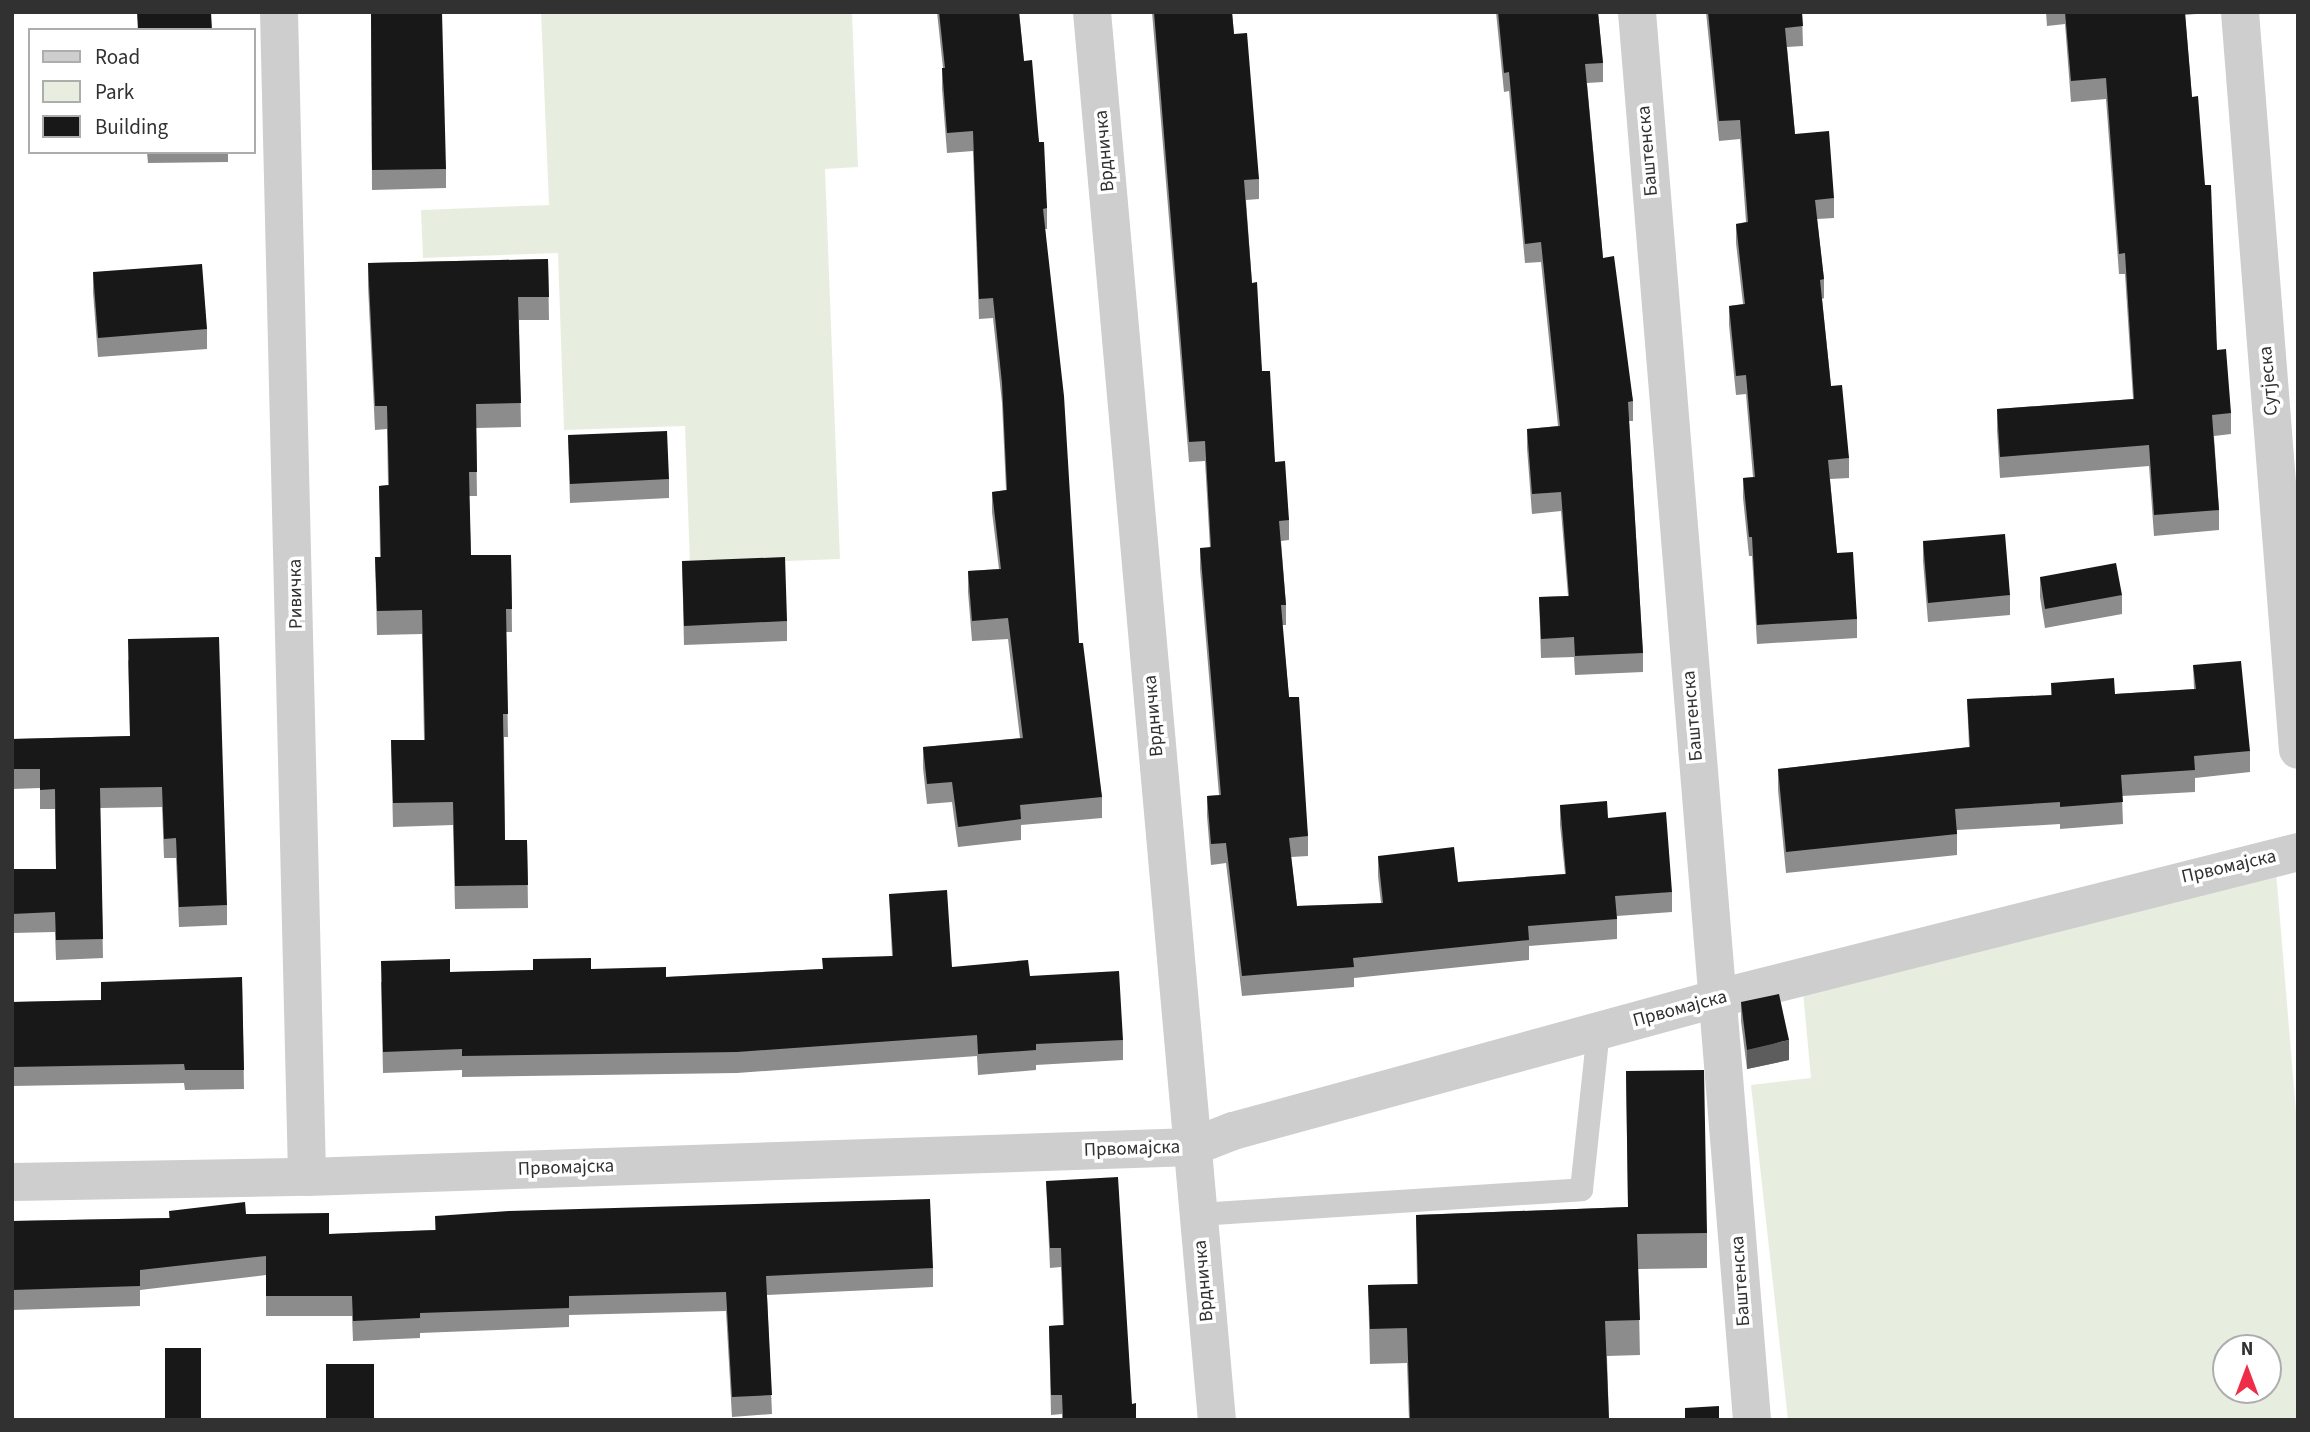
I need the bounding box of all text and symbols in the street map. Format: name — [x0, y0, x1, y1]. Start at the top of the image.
legend — [28, 28, 256, 154]
text: Road — [95, 42, 140, 72]
text: Park — [95, 77, 134, 107]
street label: Баштенска — [1633, 105, 1663, 197]
street label: Врдничка — [1090, 109, 1120, 193]
text: Building — [95, 112, 168, 142]
street label: Сутјеска — [2255, 345, 2283, 417]
street label: Ривичка — [284, 559, 308, 629]
street label: Баштенска — [1678, 670, 1708, 762]
street label: Врдничка — [1139, 674, 1169, 758]
street label: Првомајска — [2179, 845, 2279, 889]
street label: Првомајска — [1630, 986, 1730, 1032]
street label: Првомајска — [1083, 1136, 1181, 1162]
street label: Првомајска — [517, 1155, 615, 1181]
street label: Баштенска — [1726, 1235, 1756, 1327]
street label: Врдничка — [1189, 1239, 1219, 1323]
north arrow — [2212, 1334, 2282, 1404]
text: N — [2241, 1336, 2253, 1363]

